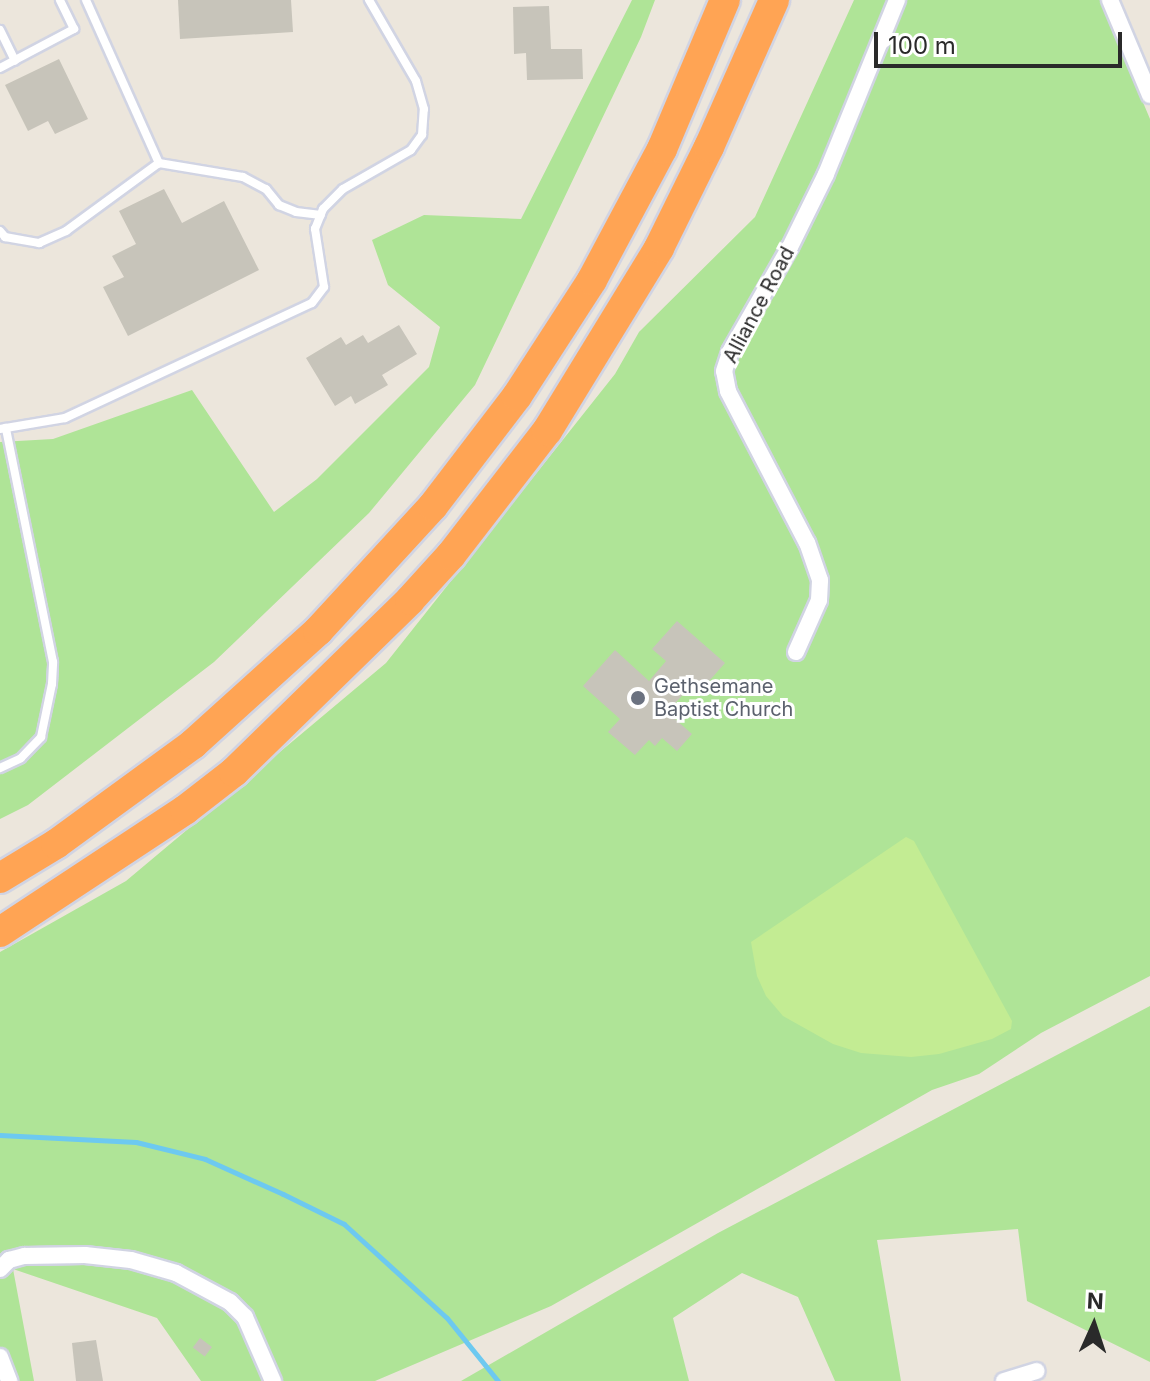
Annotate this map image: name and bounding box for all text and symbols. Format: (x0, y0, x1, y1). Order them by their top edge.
scale bar (878, 16, 1126, 66)
text: 100 m (888, 31, 956, 60)
street label: Alliance Road (718, 243, 800, 367)
place label: Gethsemane Baptist Church (654, 674, 793, 721)
marker: Gethsemane Baptist Church (629, 689, 647, 707)
north arrow (1054, 1285, 1134, 1365)
text: N (1086, 1288, 1104, 1314)

